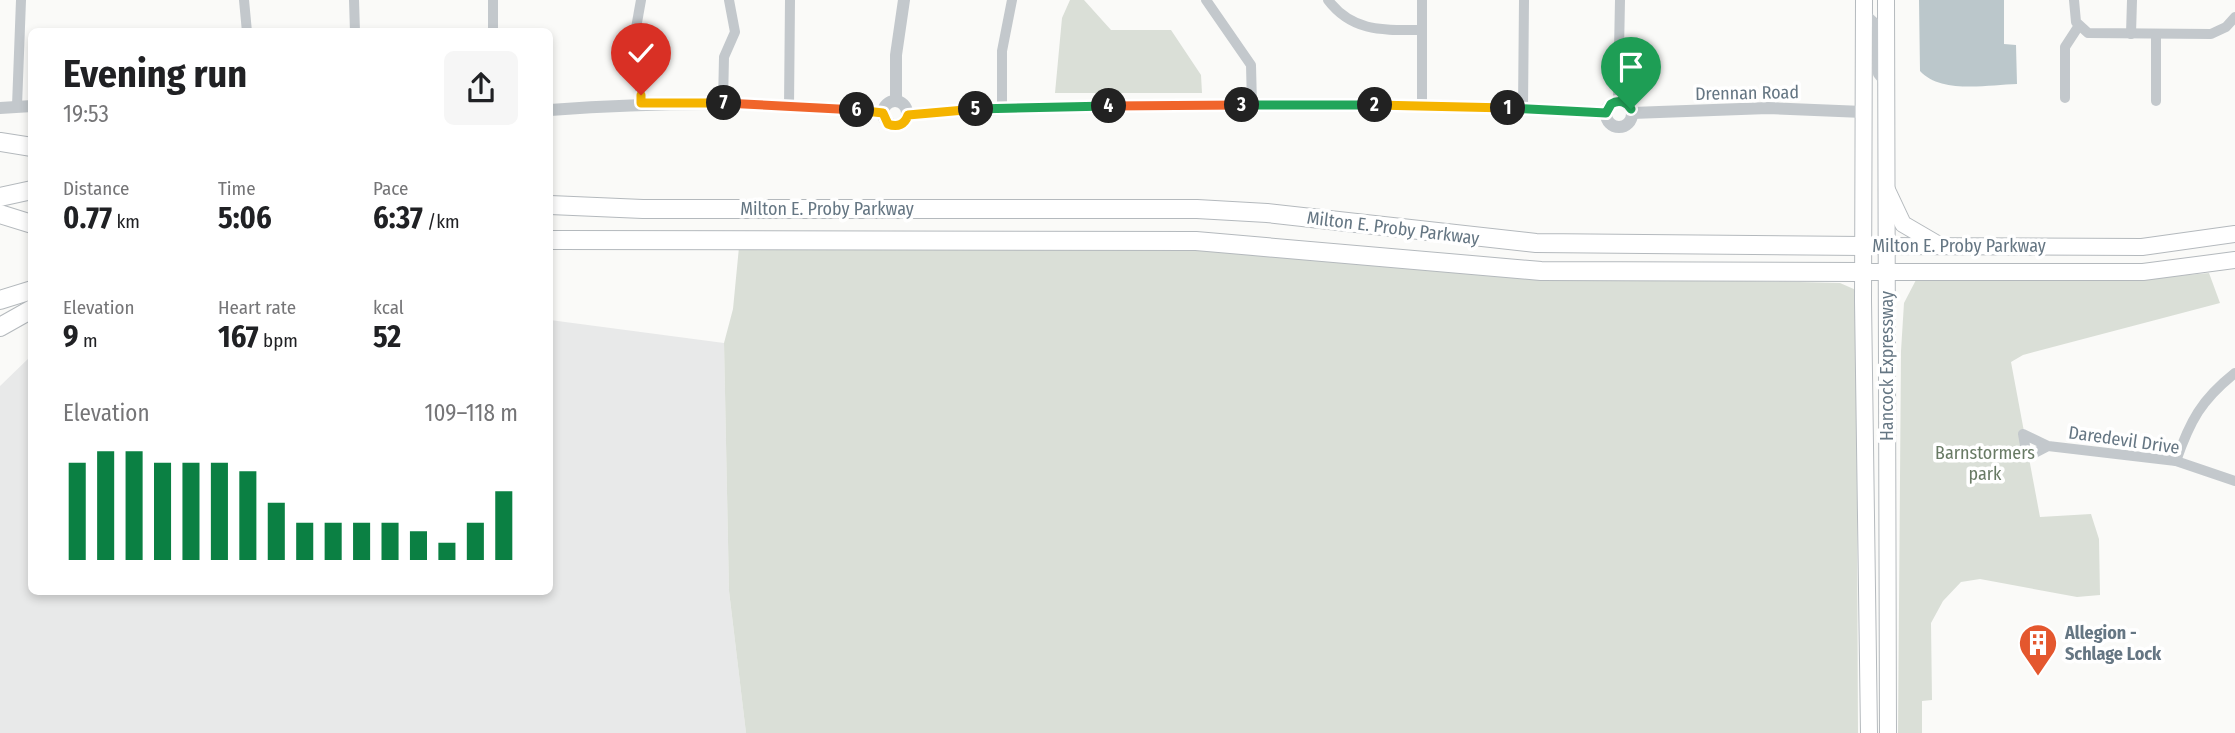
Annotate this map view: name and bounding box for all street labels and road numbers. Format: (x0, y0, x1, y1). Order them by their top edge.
street label: Drennan Road (1695, 81, 1799, 105)
street label: Milton E. Proby Parkway (740, 198, 914, 220)
street label: Milton E. Proby Parkway (1306, 207, 1480, 249)
street label: Milton E. Proby Parkway (1872, 235, 2046, 257)
street label: Hancock Expressway (1876, 291, 1898, 441)
street label: Daredevil Drive (2067, 421, 2181, 459)

